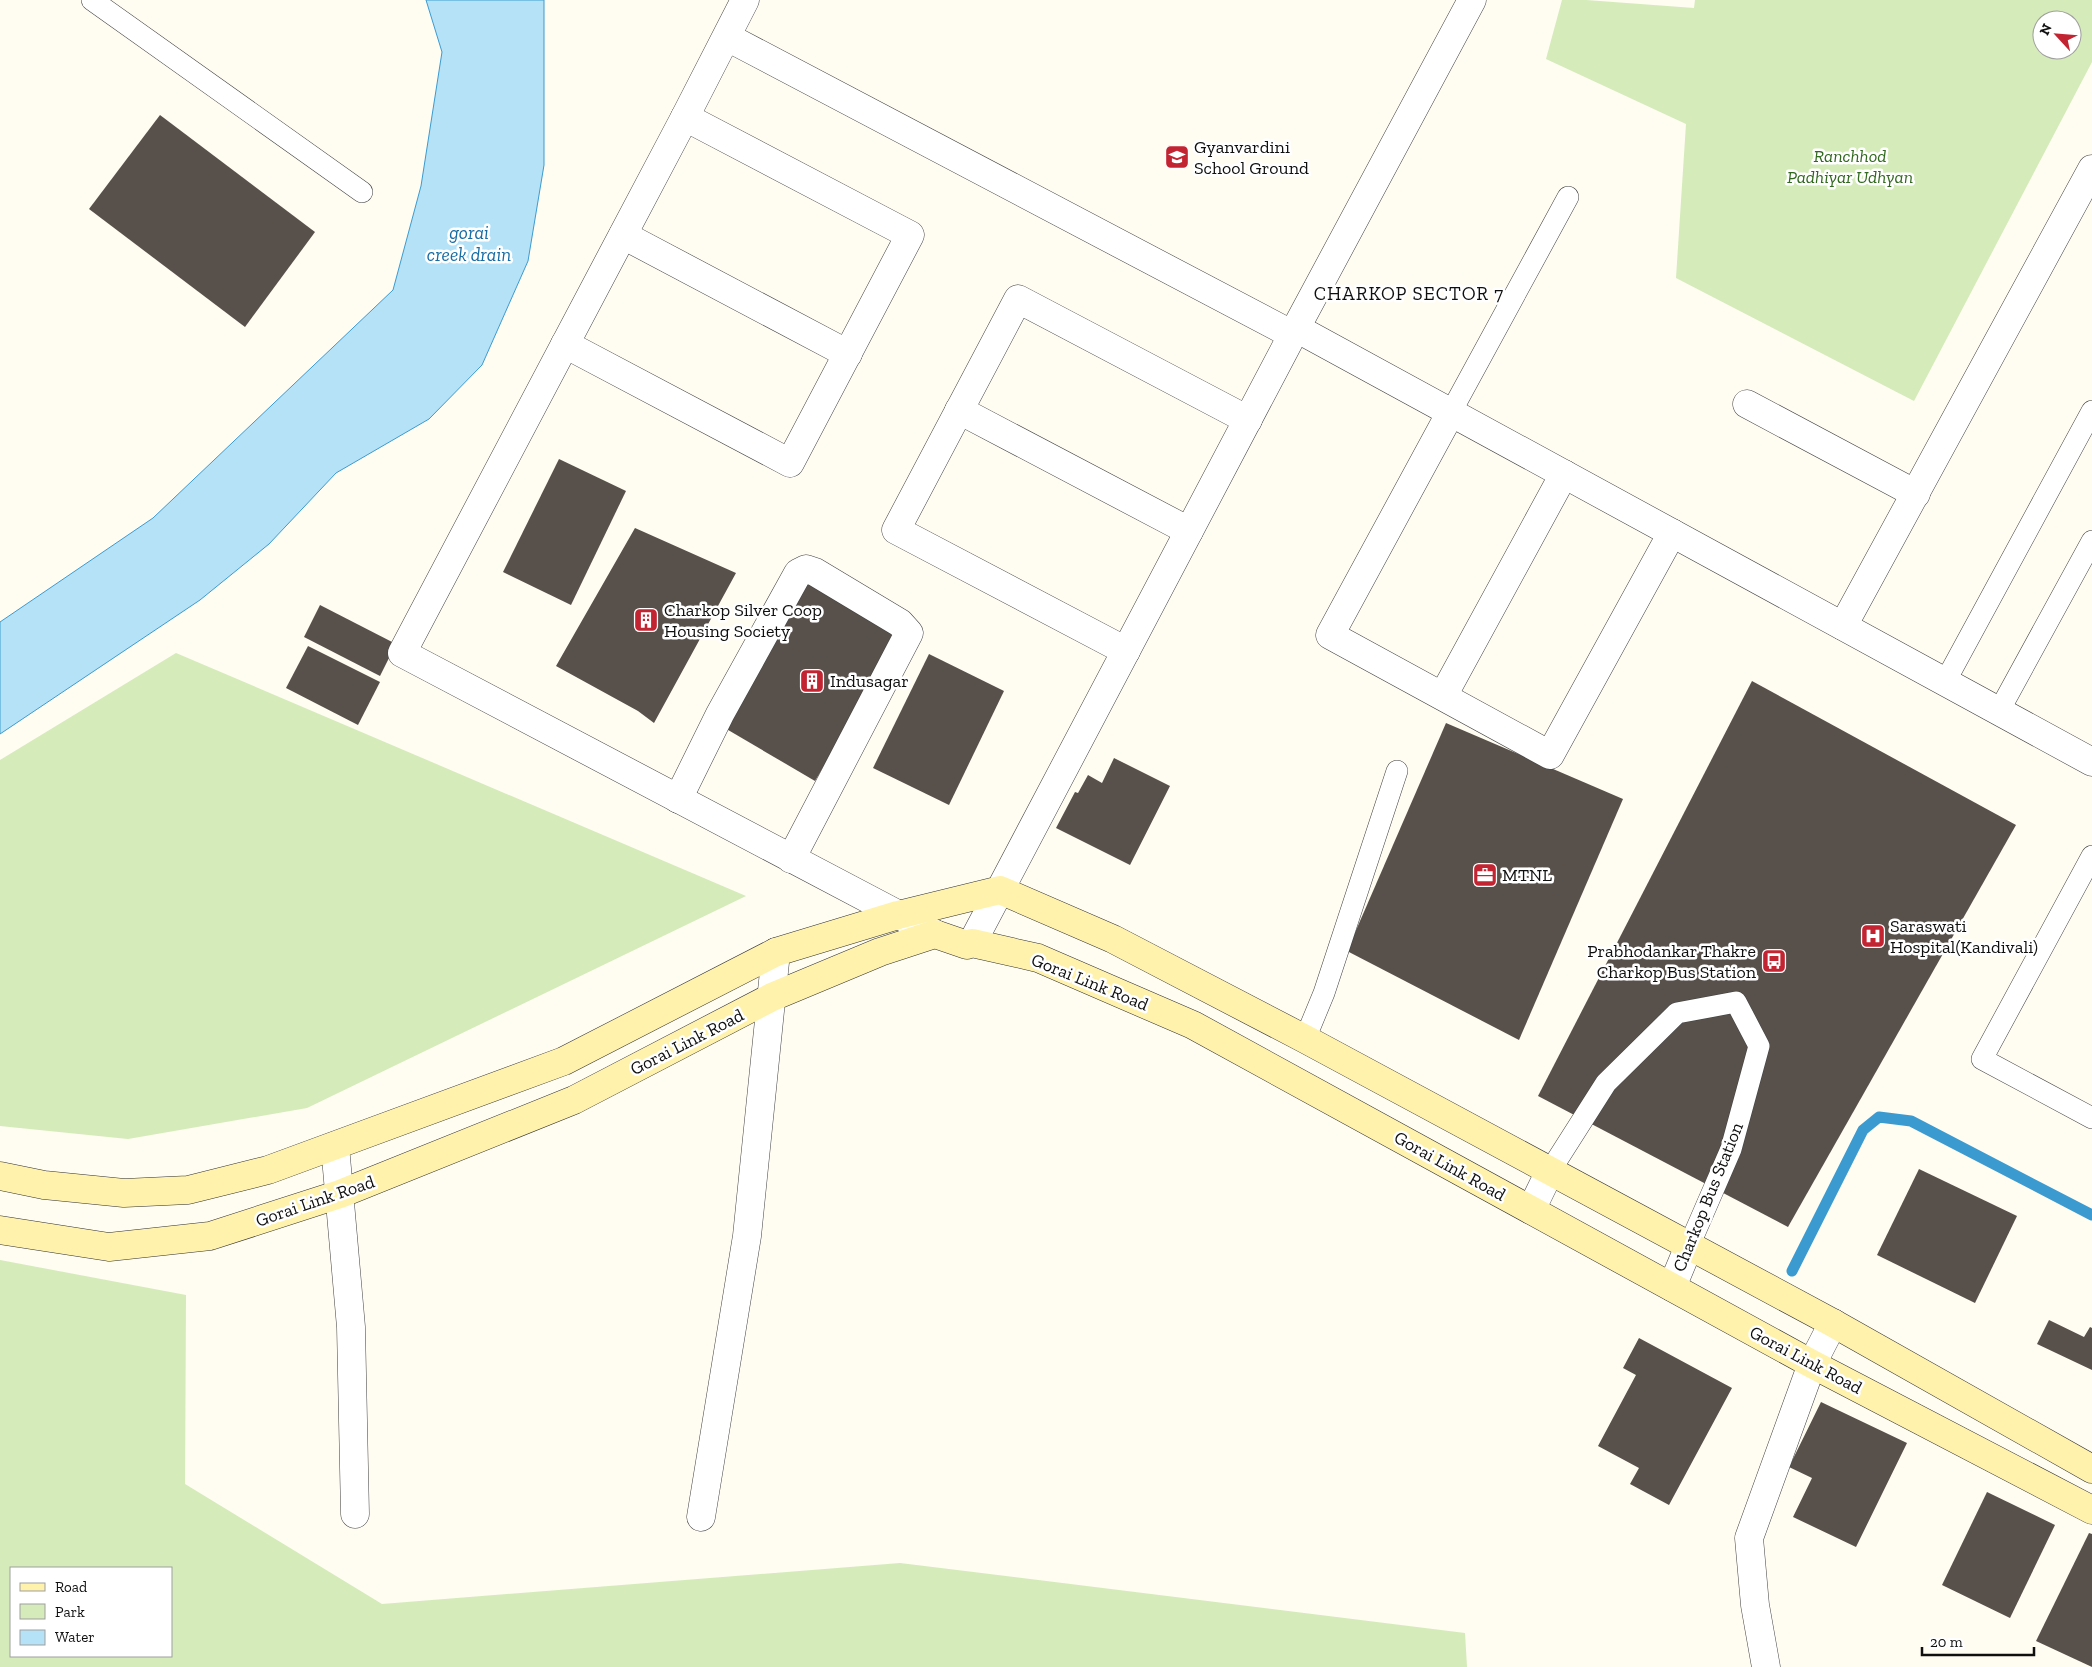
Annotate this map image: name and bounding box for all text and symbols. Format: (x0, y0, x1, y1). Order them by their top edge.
north arrow (2032, 10, 2082, 60)
text: N (2036, 21, 2056, 38)
place label: Gyanvardini School Ground (1194, 136, 1309, 179)
school or university icon: Gyanvardini School Ground (1164, 144, 1190, 170)
park label: Ranchhod Padhiyar Udhyan (1787, 145, 1913, 188)
water label: gorai creek drain (427, 221, 511, 266)
district label: CHARKOP SECTOR 7 (1314, 282, 1504, 305)
place label: Charkop Silver Coop Housing Society (664, 599, 822, 642)
building icon: Charkop Silver Coop Housing Society (633, 607, 659, 633)
building icon: Indusagar (799, 668, 825, 694)
place label: Indusagar (830, 670, 909, 692)
office icon: MTNL (1472, 862, 1498, 888)
place label: MTNL (1502, 864, 1552, 886)
place label: Saraswati Hospital(Kandivali) (1890, 915, 2038, 958)
hospital icon: Saraswati Hospital(Kandivali) (1860, 923, 1886, 949)
place label: Prabhodankar Thakre Charkop Bus Station (1587, 940, 1757, 983)
bus stop icon: Prabhodankar Thakre Charkop Bus Station (1761, 948, 1787, 974)
street label: Gorai Link Road (1028, 949, 1152, 1016)
street label: Gorai Link Road (627, 1004, 747, 1080)
street label: Charkop Bus Station (1668, 1118, 1748, 1275)
street label: Gorai Link Road (1390, 1126, 1510, 1206)
street label: Gorai Link Road (253, 1170, 377, 1232)
street label: Gorai Link Road (1746, 1321, 1866, 1399)
legend (10, 1567, 172, 1657)
text: Road (55, 1578, 88, 1596)
text: Park (55, 1603, 85, 1621)
scale bar (1922, 1624, 2034, 1656)
text: Water (55, 1628, 95, 1646)
text: 20 m (1930, 1633, 1963, 1651)

